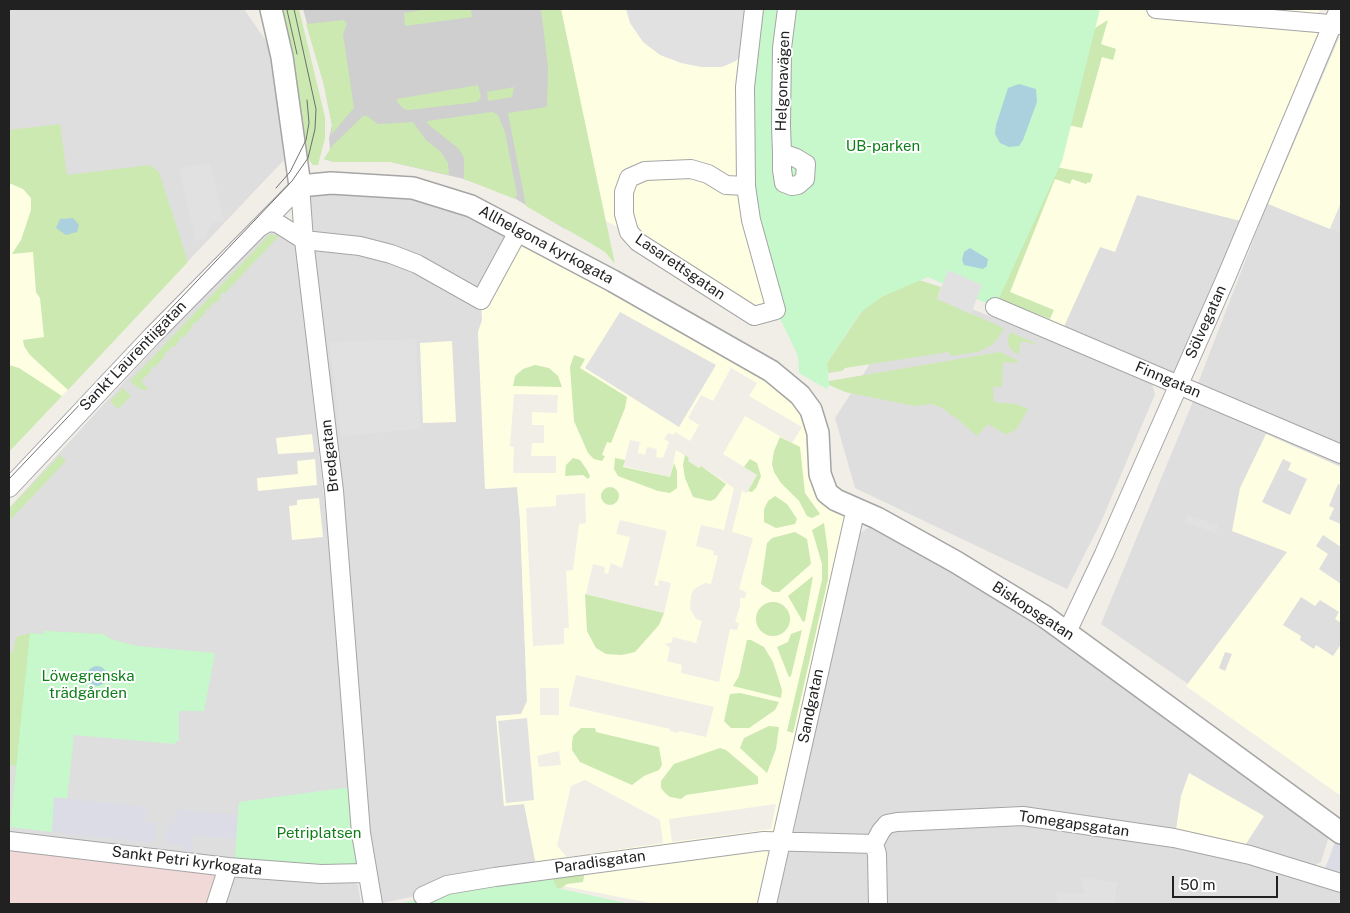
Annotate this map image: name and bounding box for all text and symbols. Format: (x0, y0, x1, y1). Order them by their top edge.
street label: Helgonavägen (772, 30, 794, 132)
park label: UB-parken (846, 137, 920, 155)
street label: Allhelgona kyrkogata (476, 202, 616, 288)
street label: Lasarettsgatan (632, 230, 728, 304)
street label: Sölvegatan (1182, 283, 1230, 361)
street label: Sankt Laurentiigatan (76, 297, 190, 415)
street label: Finngatan (1132, 358, 1204, 402)
street label: Bredgatan (317, 419, 343, 493)
street label: Biskopsgatan (989, 578, 1077, 644)
park label: Löwegrenska trädgården (41, 667, 135, 702)
street label: Sandgatan (794, 667, 828, 745)
street label: Tomegapsgatan (1018, 807, 1130, 841)
park label: Petriplatsen (276, 824, 362, 842)
street label: Sankt Petri kyrkogata (111, 843, 263, 879)
street label: Paradisgatan (553, 847, 647, 877)
scale bar (1175, 866, 1281, 898)
text: 50 m (1180, 876, 1215, 893)

